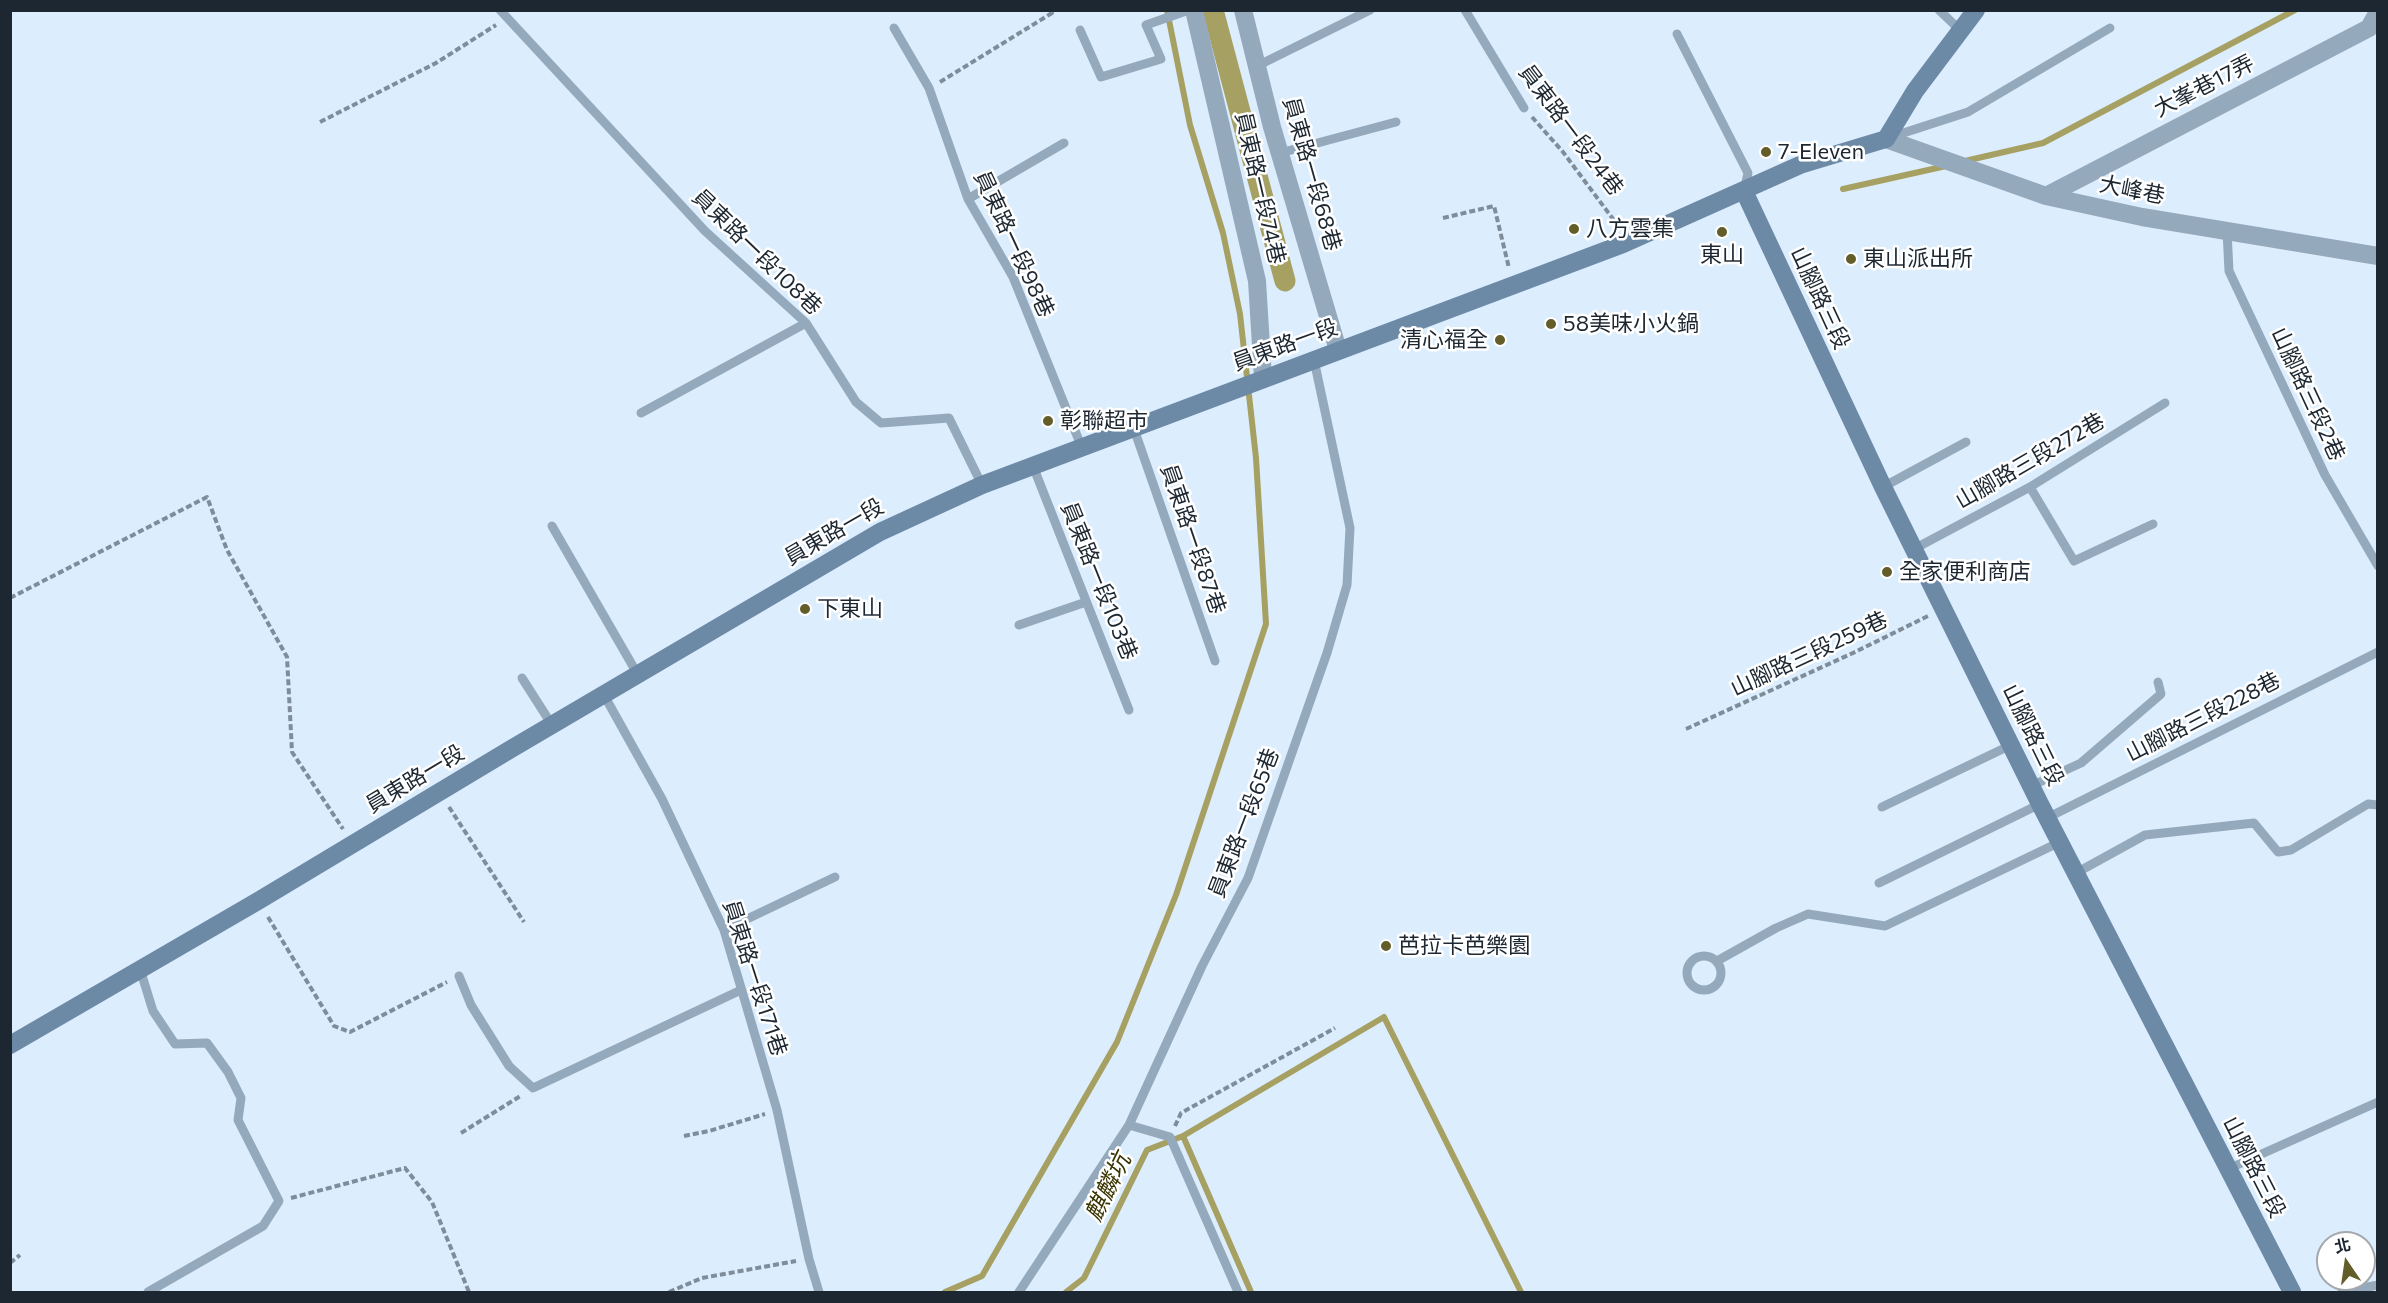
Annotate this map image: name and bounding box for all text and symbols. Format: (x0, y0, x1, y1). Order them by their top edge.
street label: 大峯巷17弄 (2149, 49, 2259, 123)
street label: 員東路一段24巷 (1513, 59, 1629, 201)
street label: 員東路一段68巷 (1277, 94, 1347, 254)
street label: 員東路一段74巷 (1230, 109, 1290, 267)
place label: 7-Eleven (1778, 139, 1864, 165)
marker: 7-Eleven (1759, 145, 1773, 159)
street label: 員東路一段98巷 (969, 167, 1059, 321)
street label: 大峰巷 (2097, 171, 2167, 209)
street label: 員東路一段108巷 (687, 184, 827, 320)
place label: 八方雲集 (1586, 216, 1674, 242)
marker: 八方雲集 (1567, 222, 1581, 236)
marker: 東山 (1715, 225, 1729, 239)
place label: 東山 (1700, 242, 1744, 268)
street label: 山腳路三段 (1785, 243, 1855, 353)
place label: 東山派出所 (1863, 246, 1973, 272)
marker: 東山派出所 (1844, 252, 1858, 266)
place label: 58美味小火鍋 (1563, 311, 1699, 337)
street label: 員東路一段 (1229, 314, 1341, 376)
marker: 58美味小火鍋 (1544, 317, 1558, 331)
street label: 山腳路三段2巷 (2266, 323, 2350, 465)
place label: 清心福全 (1400, 327, 1488, 353)
marker: 清心福全 (1493, 333, 1507, 347)
place label: 彰聯超市 (1060, 408, 1148, 434)
street label: 山腳路三段272巷 (1951, 408, 2109, 514)
marker: 彰聯超市 (1041, 414, 1055, 428)
street label: 員東路一段87巷 (1155, 461, 1231, 617)
street label: 員東路一段 (780, 493, 888, 571)
street label: 員東路一段103巷 (1055, 498, 1143, 664)
place label: 全家便利商店 (1899, 559, 2031, 585)
marker: 全家便利商店 (1880, 565, 1894, 579)
place label: 下東山 (817, 596, 883, 622)
marker: 下東山 (798, 602, 812, 616)
street label: 山腳路三段259巷 (1726, 606, 1892, 702)
street label: 山腳路三段228巷 (2121, 667, 2285, 767)
street label: 山腳路三段 (1997, 680, 2069, 790)
street label: 員東路一段 (361, 739, 469, 819)
street label: 員東路一段65巷 (1203, 745, 1285, 901)
street label: 員東路一段171巷 (717, 897, 793, 1059)
place label: 芭拉卡芭樂園 (1398, 933, 1530, 959)
marker: 芭拉卡芭樂園 (1379, 939, 1393, 953)
street label: 山腳路三段 (2217, 1112, 2291, 1222)
water label: 麒麟坑 (1079, 1148, 1137, 1226)
north arrow (2316, 1231, 2376, 1291)
text: 北 (2332, 1234, 2352, 1256)

